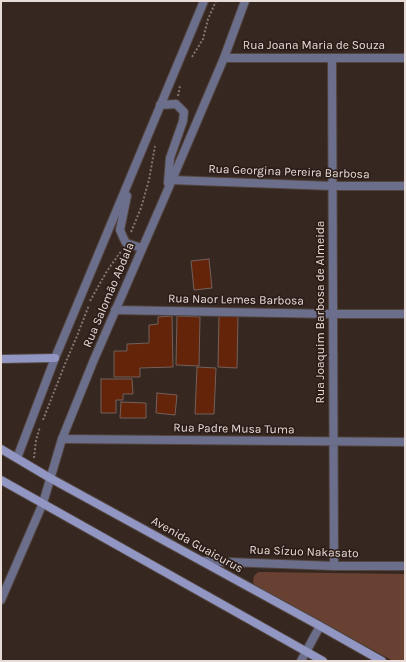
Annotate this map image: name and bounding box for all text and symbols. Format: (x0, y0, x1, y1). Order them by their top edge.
street label: Rua Joana Maria de Souza (243, 39, 385, 53)
street label: Rua Georgina Pereira Barbosa (208, 162, 370, 182)
street label: Rua Joaquim Barbosa de Almeida (314, 221, 328, 403)
street label: Rua Salomão Abdala (80, 240, 138, 350)
street label: Rua Naor Lemes Barbosa (168, 292, 304, 308)
street label: Rua Padre Musa Tuma (173, 421, 295, 437)
street label: Avenida Guaicurus (149, 514, 245, 576)
street label: Rua Sízuo Nakasato (249, 543, 359, 561)

